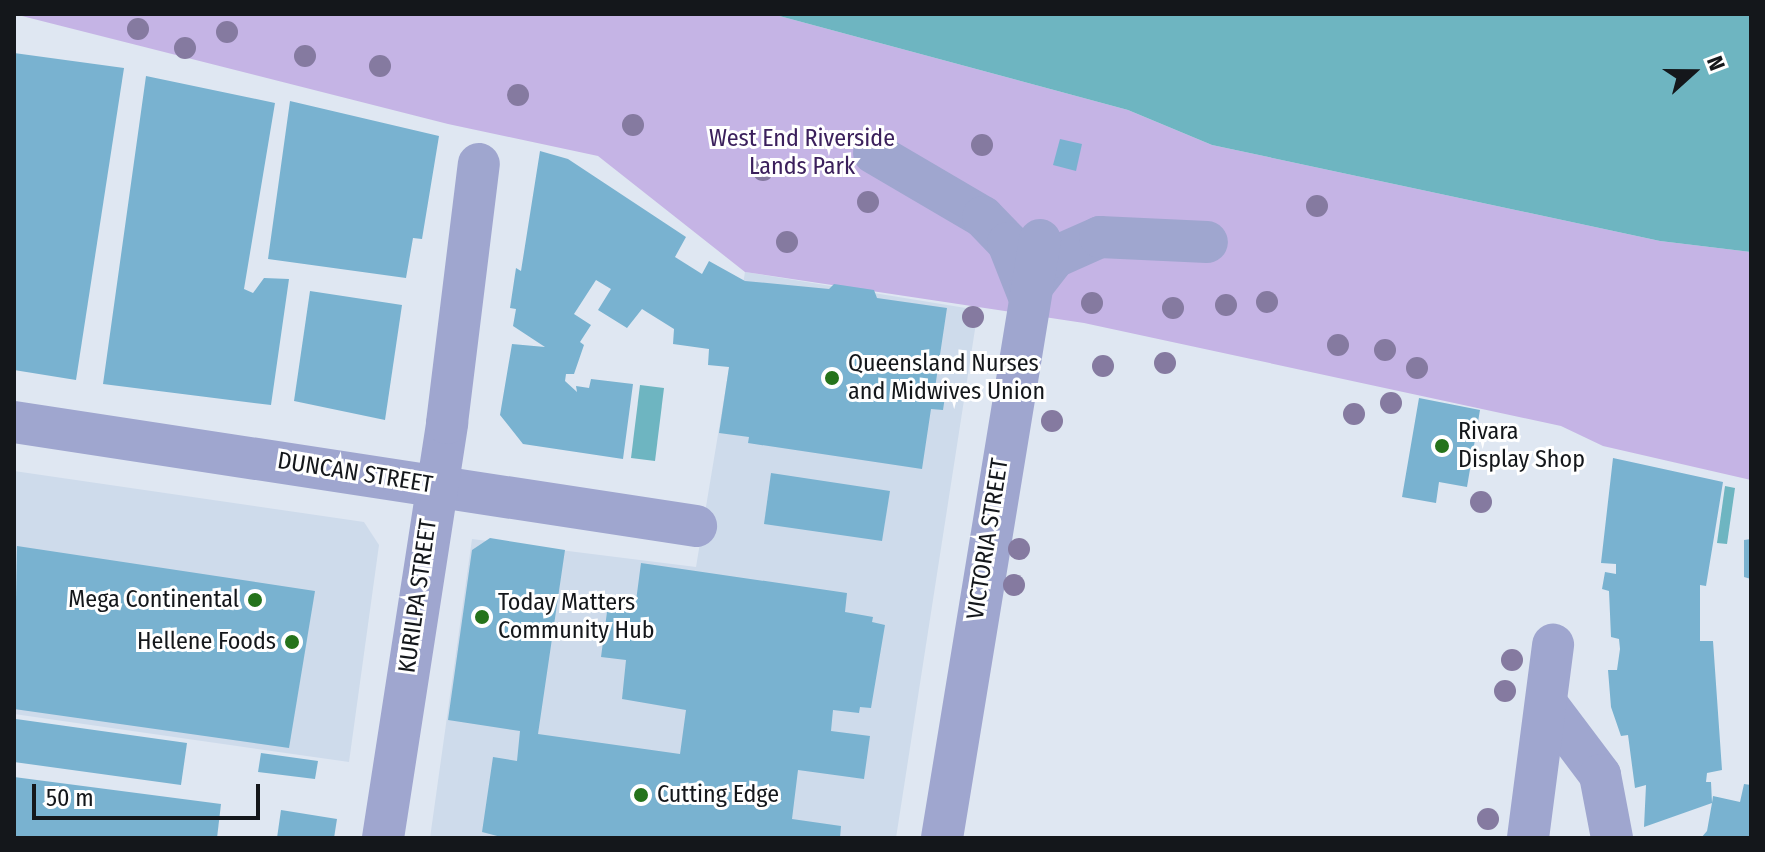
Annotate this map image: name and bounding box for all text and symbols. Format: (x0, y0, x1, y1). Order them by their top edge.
north arrow (1653, 32, 1733, 112)
text: N (1701, 52, 1731, 74)
park label: West End Riverside Lands Park (709, 125, 895, 181)
place label: Queensland Nurses and Midwives Union (848, 350, 1045, 406)
marker: Queensland Nurses and Midwives Union (823, 369, 841, 387)
place label: Rivara Display Shop (1458, 418, 1585, 474)
marker: Rivara Display Shop (1433, 437, 1451, 455)
street label: DUNCAN STREET (275, 447, 435, 499)
street label: VICTORIA STREET (961, 456, 1015, 622)
street label: KURILPA STREET (393, 517, 443, 675)
place label: Mega Continental (68, 586, 239, 614)
place label: Today Matters Community Hub (498, 589, 654, 645)
marker: Mega Continental (246, 591, 264, 609)
marker: Today Matters Community Hub (473, 608, 491, 626)
place label: Hellene Foods (137, 628, 276, 656)
marker: Hellene Foods (283, 633, 301, 651)
scale bar (36, 768, 264, 818)
place label: Cutting Edge (657, 781, 779, 809)
text: 50 m (46, 784, 94, 812)
marker: Cutting Edge (632, 786, 650, 804)

